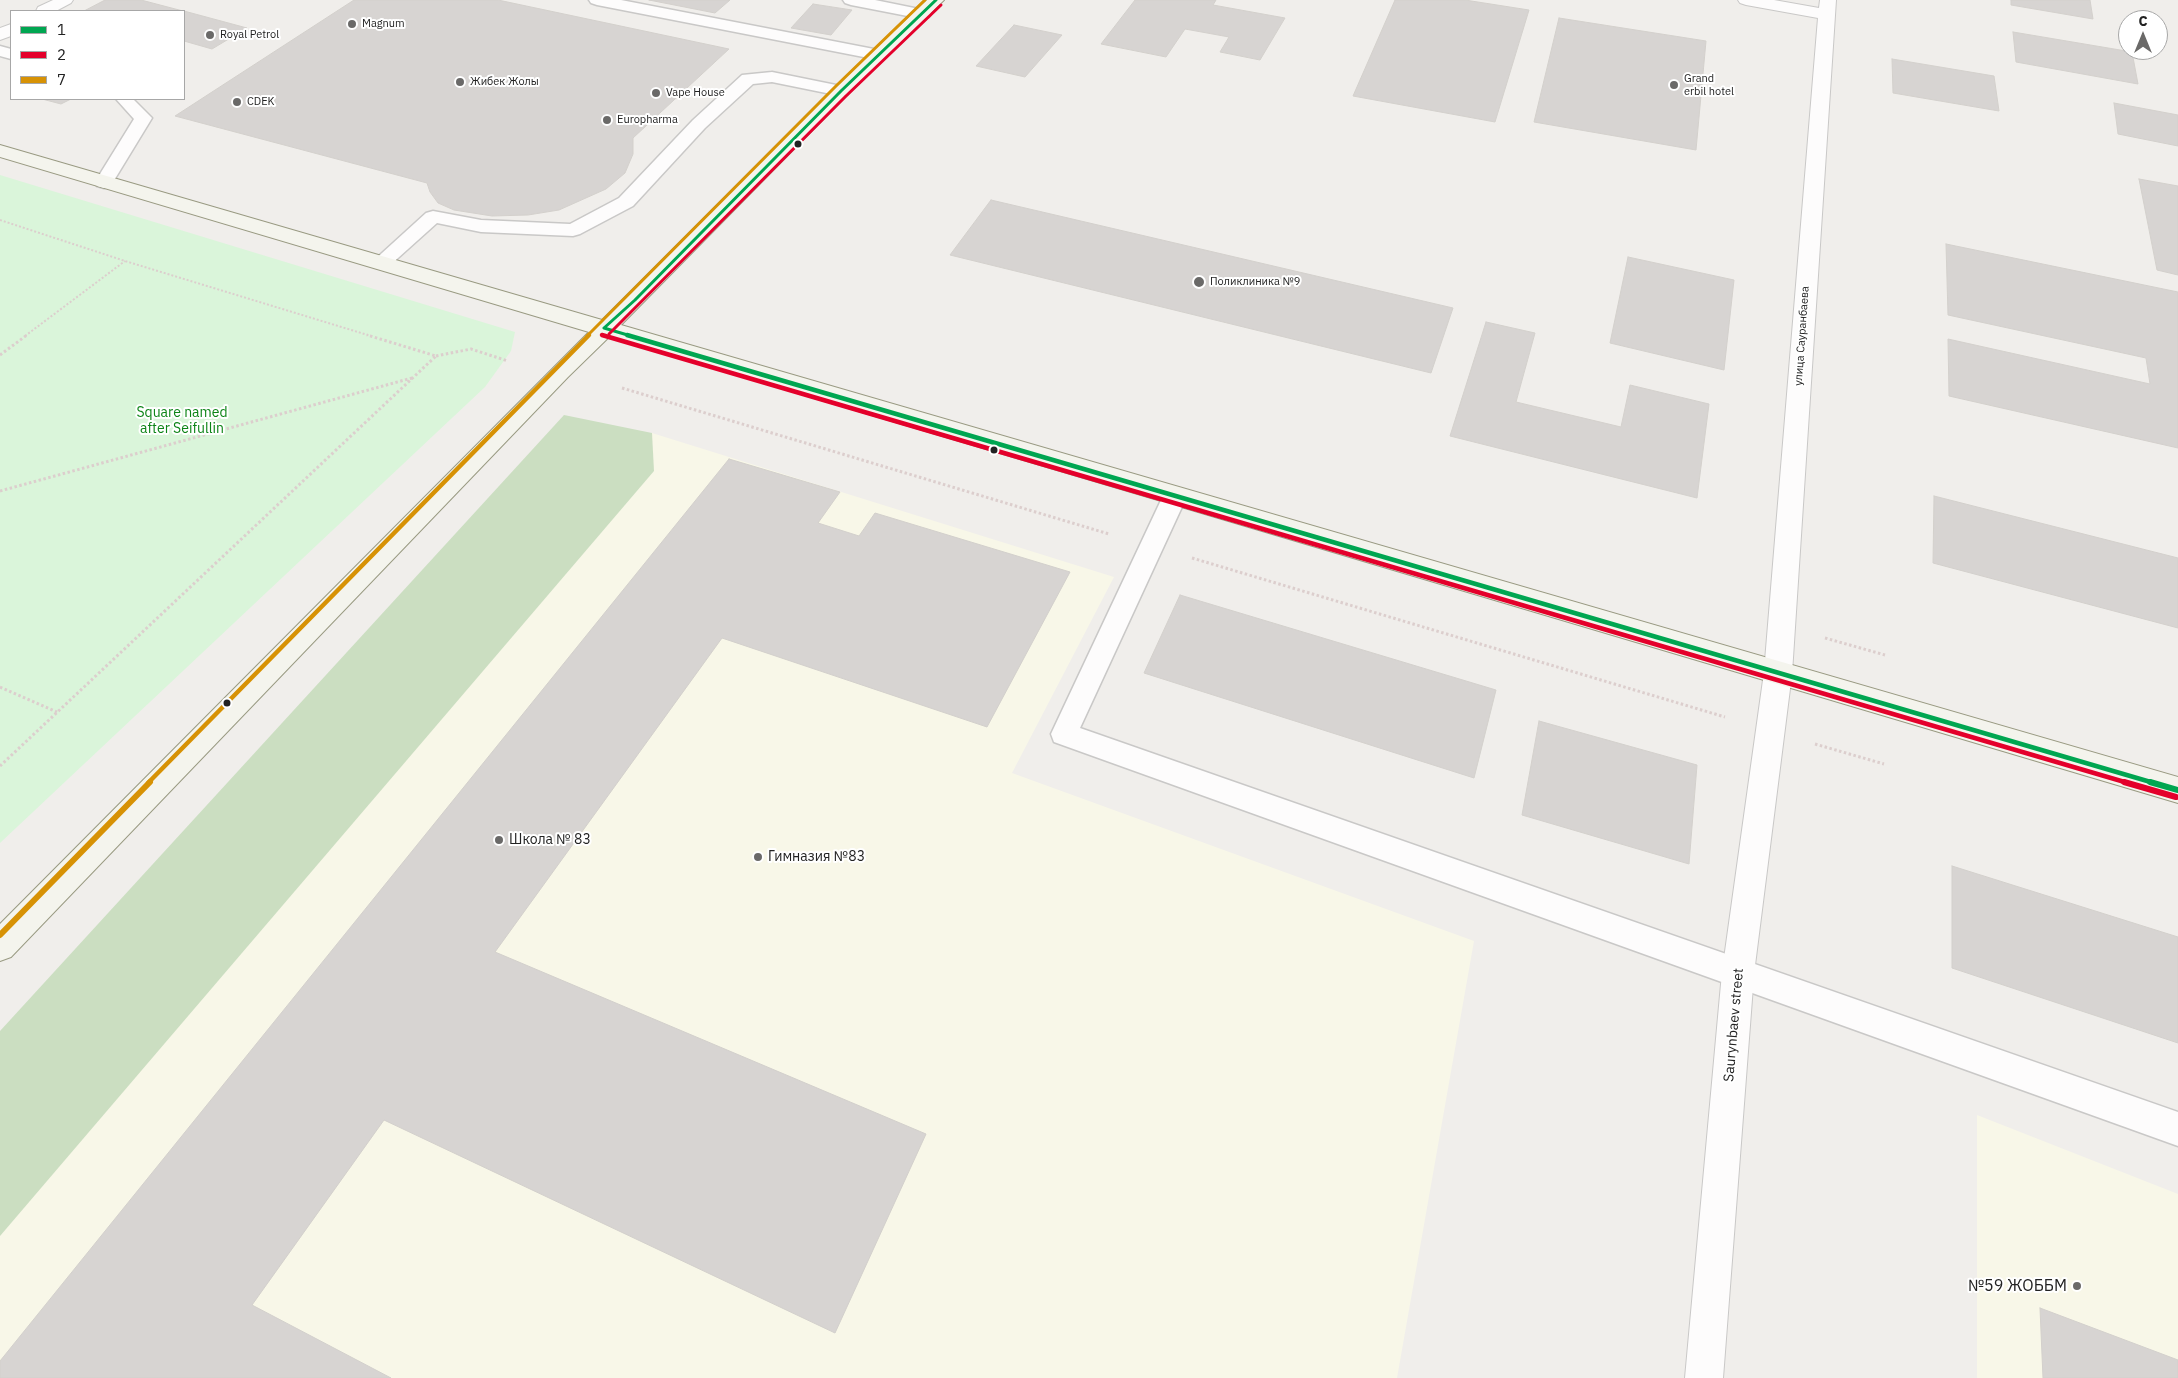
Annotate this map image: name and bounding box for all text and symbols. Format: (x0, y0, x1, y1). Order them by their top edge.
legend (10, 10, 185, 100)
north arrow (2118, 10, 2168, 60)
text: С (2138, 12, 2148, 30)
place label: Magnum (362, 17, 405, 31)
marker: Magnum (346, 18, 358, 30)
text: 1 (57, 20, 66, 39)
place label: Royal Petrol (220, 28, 279, 42)
marker: Royal Petrol (204, 29, 216, 41)
text: 2 (57, 45, 66, 64)
text: 7 (57, 70, 66, 89)
place label: Grand erbil hotel (1684, 72, 1734, 98)
place label: Жибек Жолы (470, 75, 539, 89)
marker: Жибек Жолы (454, 76, 466, 88)
marker: Grand erbil hotel (1668, 79, 1680, 91)
place label: Vape House (666, 86, 725, 100)
marker: Vape House (650, 87, 662, 99)
place label: CDEK (247, 95, 275, 109)
marker: CDEK (231, 96, 243, 108)
place label: Europharma (617, 113, 678, 127)
marker: Europharma (601, 114, 613, 126)
unlabelled marker (793, 139, 803, 149)
marker: Поликлиника №9 (1192, 275, 1206, 289)
place label: Поликлиника №9 (1210, 275, 1300, 289)
street label: улица Сауранбаева (1792, 286, 1812, 386)
park label: Square named after Seifullin (136, 405, 228, 438)
unlabelled marker (989, 445, 999, 455)
unlabelled marker (222, 698, 232, 708)
place label: Школа № 83 (509, 832, 591, 848)
marker: Школа № 83 (493, 834, 505, 846)
place label: Гимназия №83 (768, 849, 865, 865)
marker: Гимназия №83 (752, 851, 764, 863)
street label: Saurynbaev street (1721, 967, 1747, 1083)
place label: №59 ЖОББМ (1968, 1276, 2067, 1296)
marker: №59 ЖОББМ (2071, 1280, 2083, 1292)

